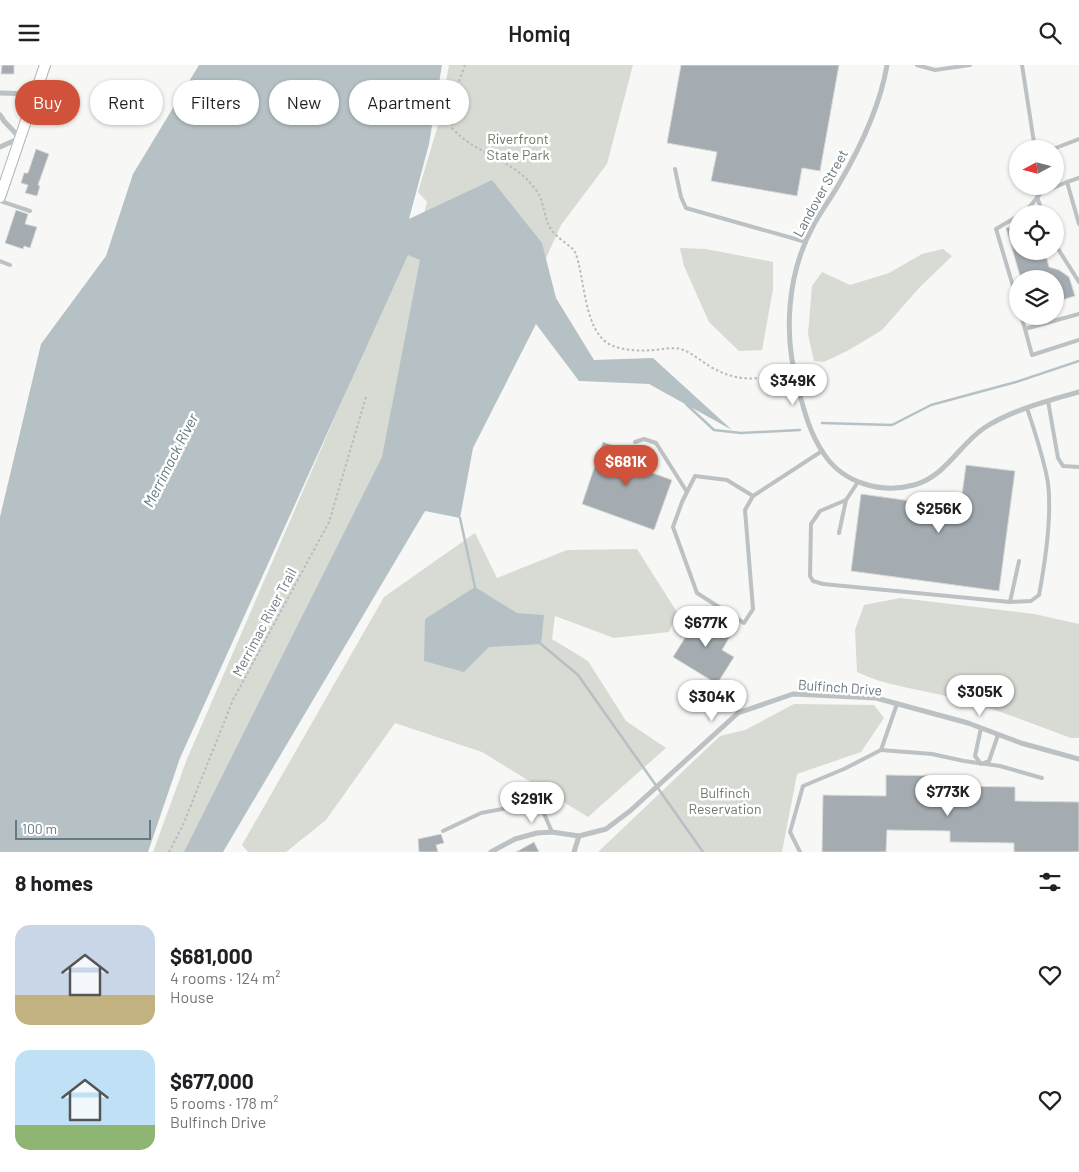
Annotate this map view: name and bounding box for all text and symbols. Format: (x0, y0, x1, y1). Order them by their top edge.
icon: menu (15, 19, 43, 47)
icon: search (1036, 19, 1064, 47)
text: Homiq (508, 20, 571, 46)
chip: Buy (15, 80, 80, 125)
chip: Rent (90, 80, 163, 125)
chip: Filters (173, 80, 259, 125)
chip: New (269, 80, 339, 125)
chip: Apartment (349, 80, 469, 125)
park label: Riverfront State Park (486, 130, 550, 163)
north arrow (1009, 140, 1064, 195)
map controls (1009, 140, 1064, 325)
street label: Landover Street (789, 146, 851, 240)
button: locate (1009, 205, 1064, 260)
button: layers (1009, 270, 1064, 325)
pin: $349K (758, 363, 828, 406)
text: $349K (770, 370, 816, 389)
water label: Merrimack River (139, 410, 202, 510)
pin: $681K (591, 445, 661, 487)
text: $681K (605, 451, 647, 470)
pin: $256K (904, 491, 974, 534)
text: $256K (916, 498, 962, 517)
street label: Merrimac River Trail (228, 565, 300, 679)
pin: $677K (671, 605, 741, 648)
text: $677K (684, 612, 728, 631)
pin: $305K (945, 675, 1015, 717)
street label: Bulfinch Drive (797, 676, 883, 698)
pin: $304K (677, 679, 747, 722)
text: $305K (957, 681, 1003, 700)
text: $304K (689, 686, 735, 705)
pin: $773K (913, 775, 983, 817)
pin: $291K (497, 781, 567, 824)
text: $773K (926, 781, 970, 800)
park label: Bulfinch Reservation (689, 784, 761, 817)
text: $291K (511, 788, 553, 807)
scale bar (15, 817, 151, 840)
text: 100 m (22, 820, 57, 837)
icon: filters (1036, 868, 1064, 896)
text: 8 homes (15, 870, 93, 895)
text: $681,000 (170, 943, 253, 968)
icon: home (55, 945, 115, 1005)
icon: heart (1036, 961, 1064, 989)
text: 4 rooms · 124 m² (170, 968, 281, 987)
text: House (170, 987, 214, 1006)
text: $677,000 (170, 1068, 254, 1093)
icon: home (55, 1070, 115, 1130)
icon: heart (1036, 1086, 1064, 1114)
text: 5 rooms · 178 m² (170, 1093, 278, 1112)
text: Bulfinch Drive (170, 1112, 266, 1131)

